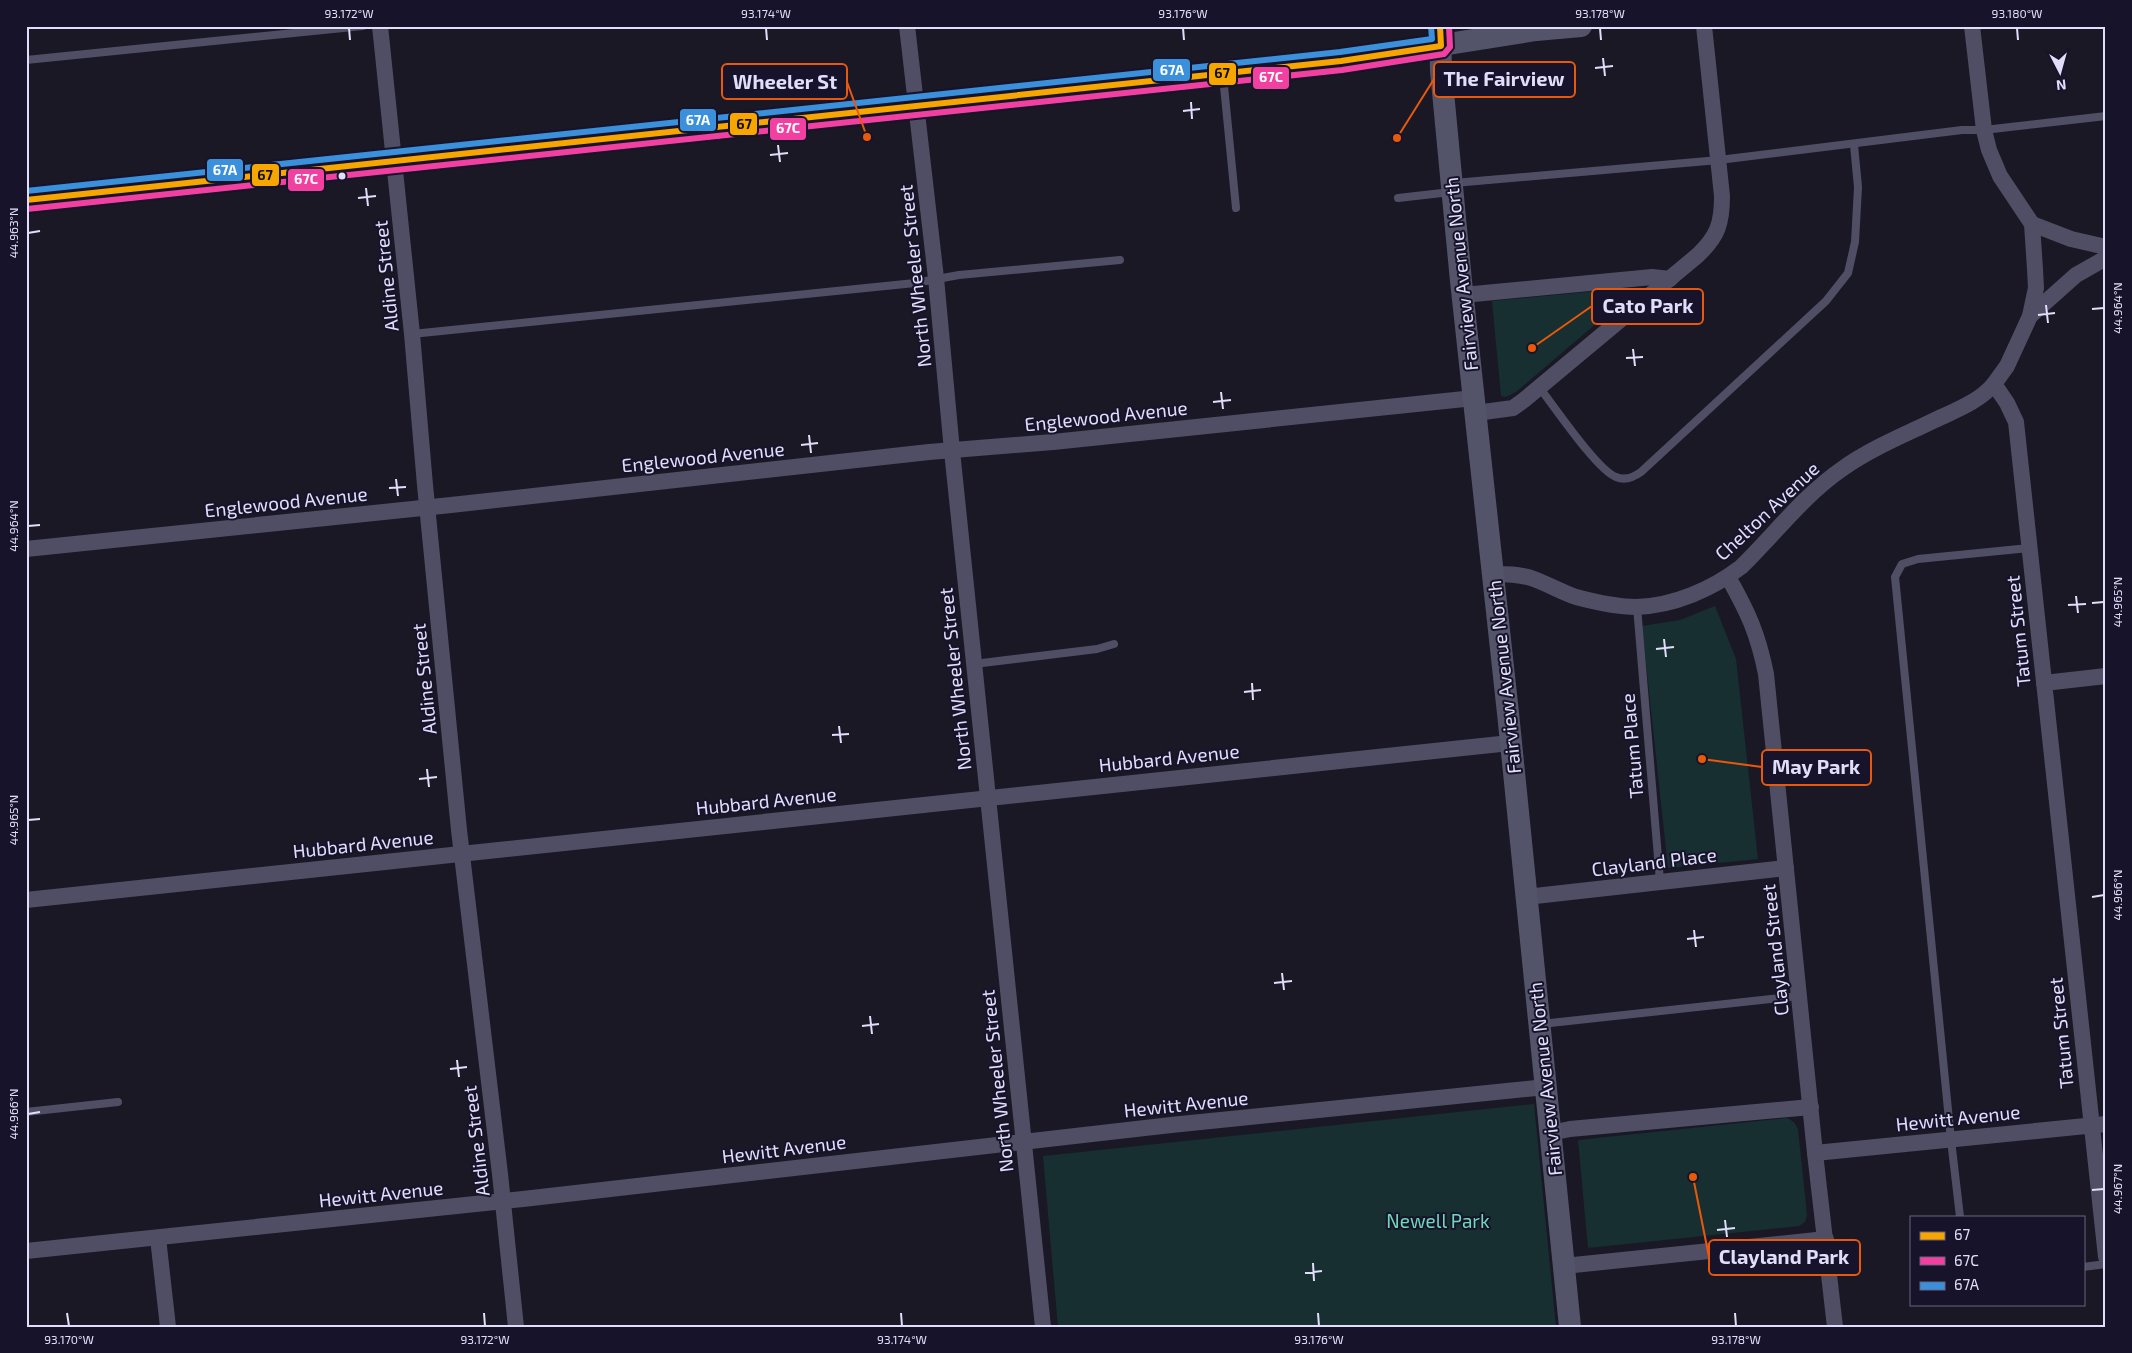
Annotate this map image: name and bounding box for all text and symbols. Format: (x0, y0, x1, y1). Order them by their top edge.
text: 93.172°W (324, 6, 374, 20)
text: 93.174°W (741, 6, 791, 20)
text: 93.176°W (1158, 6, 1208, 20)
text: 93.178°W (1575, 6, 1625, 20)
text: 93.180°W (1992, 6, 2042, 20)
north arrow (2034, 48, 2084, 98)
line badge: 67A (1152, 58, 1191, 82)
text: 67A (1160, 61, 1185, 78)
line badge: 67 (1208, 62, 1237, 86)
callout: The Fairview (1434, 62, 1575, 97)
callout: Wheeler St (722, 64, 847, 99)
text: 67 (1214, 64, 1230, 81)
line badge: 67C (1252, 66, 1290, 90)
text: The Fairview (1444, 66, 1564, 90)
text: 67C (1259, 68, 1283, 85)
text: Wheeler St (733, 69, 837, 93)
text: N (2055, 76, 2067, 94)
line badge: 67A (679, 108, 717, 132)
text: 67A (686, 111, 711, 128)
line badge: 67 (729, 112, 758, 136)
text: 67 (736, 115, 752, 132)
line badge: 67C (769, 117, 807, 141)
text: 67C (776, 119, 800, 136)
line badge: 67A (206, 158, 244, 182)
text: 67A (213, 161, 238, 178)
line badge: 67 (251, 163, 280, 187)
text: 67 (257, 166, 273, 183)
line badge: 67C (287, 168, 325, 192)
text: 67C (294, 170, 318, 187)
unlabelled marker (337, 171, 347, 181)
street label: Fairview Avenue North (1439, 176, 1482, 372)
street label: North Wheeler Street (893, 184, 936, 369)
text: 44.963°N (6, 208, 20, 258)
street label: Aldine Street (368, 219, 403, 333)
text: 44.964°N (2110, 282, 2124, 334)
callout: Cato Park (1592, 289, 1703, 324)
text: Cato Park (1603, 293, 1694, 317)
street label: Englewood Avenue (1023, 396, 1189, 435)
street label: Englewood Avenue (620, 437, 786, 476)
street label: Chelton Avenue (1710, 456, 1824, 565)
street label: Englewood Avenue (203, 482, 369, 521)
text: 44.964°N (6, 500, 20, 552)
street label: Tatum Street (2000, 574, 2035, 688)
text: 44.965°N (2110, 577, 2124, 627)
street label: Fairview Avenue North (1482, 579, 1525, 775)
street label: North Wheeler Street (933, 587, 976, 772)
street label: Aldine Street (406, 622, 441, 736)
street label: Tatum Place (1615, 693, 1648, 799)
street label: Hubbard Avenue (1097, 739, 1240, 776)
callout: May Park (1762, 750, 1871, 785)
text: May Park (1772, 754, 1861, 779)
street label: Hubbard Avenue (694, 782, 837, 819)
text: 44.965°N (6, 795, 20, 845)
street label: Hubbard Avenue (291, 825, 434, 862)
street label: Clayland Place (1590, 842, 1718, 881)
text: 44.966°N (2110, 870, 2124, 920)
street label: Clayland Street (1756, 883, 1793, 1017)
street label: Tatum Street (2043, 976, 2078, 1090)
street label: Fairview Avenue North (1523, 981, 1566, 1177)
street label: North Wheeler Street (975, 989, 1018, 1174)
street label: Aldine Street (457, 1084, 494, 1198)
street label: Hewitt Avenue (1122, 1086, 1249, 1121)
text: 44.966°N (6, 1089, 20, 1139)
street label: Hewitt Avenue (1894, 1100, 2021, 1135)
street label: Hewitt Avenue (720, 1129, 847, 1168)
text: 44.967°N (2110, 1164, 2124, 1214)
street label: Hewitt Avenue (317, 1176, 444, 1211)
park label: Newell Park (1386, 1209, 1490, 1232)
legend (1910, 1216, 2084, 1306)
text: 67 (1954, 1225, 1971, 1243)
callout: Clayland Park (1709, 1240, 1860, 1275)
text: Clayland Park (1719, 1244, 1850, 1269)
text: 67C (1954, 1251, 1979, 1269)
text: 67A (1954, 1275, 1980, 1293)
text: 93.170°W (44, 1332, 94, 1346)
text: 93.172°W (460, 1332, 510, 1346)
text: 93.174°W (877, 1332, 927, 1346)
text: 93.176°W (1294, 1332, 1344, 1346)
text: 93.178°W (1711, 1332, 1761, 1346)

